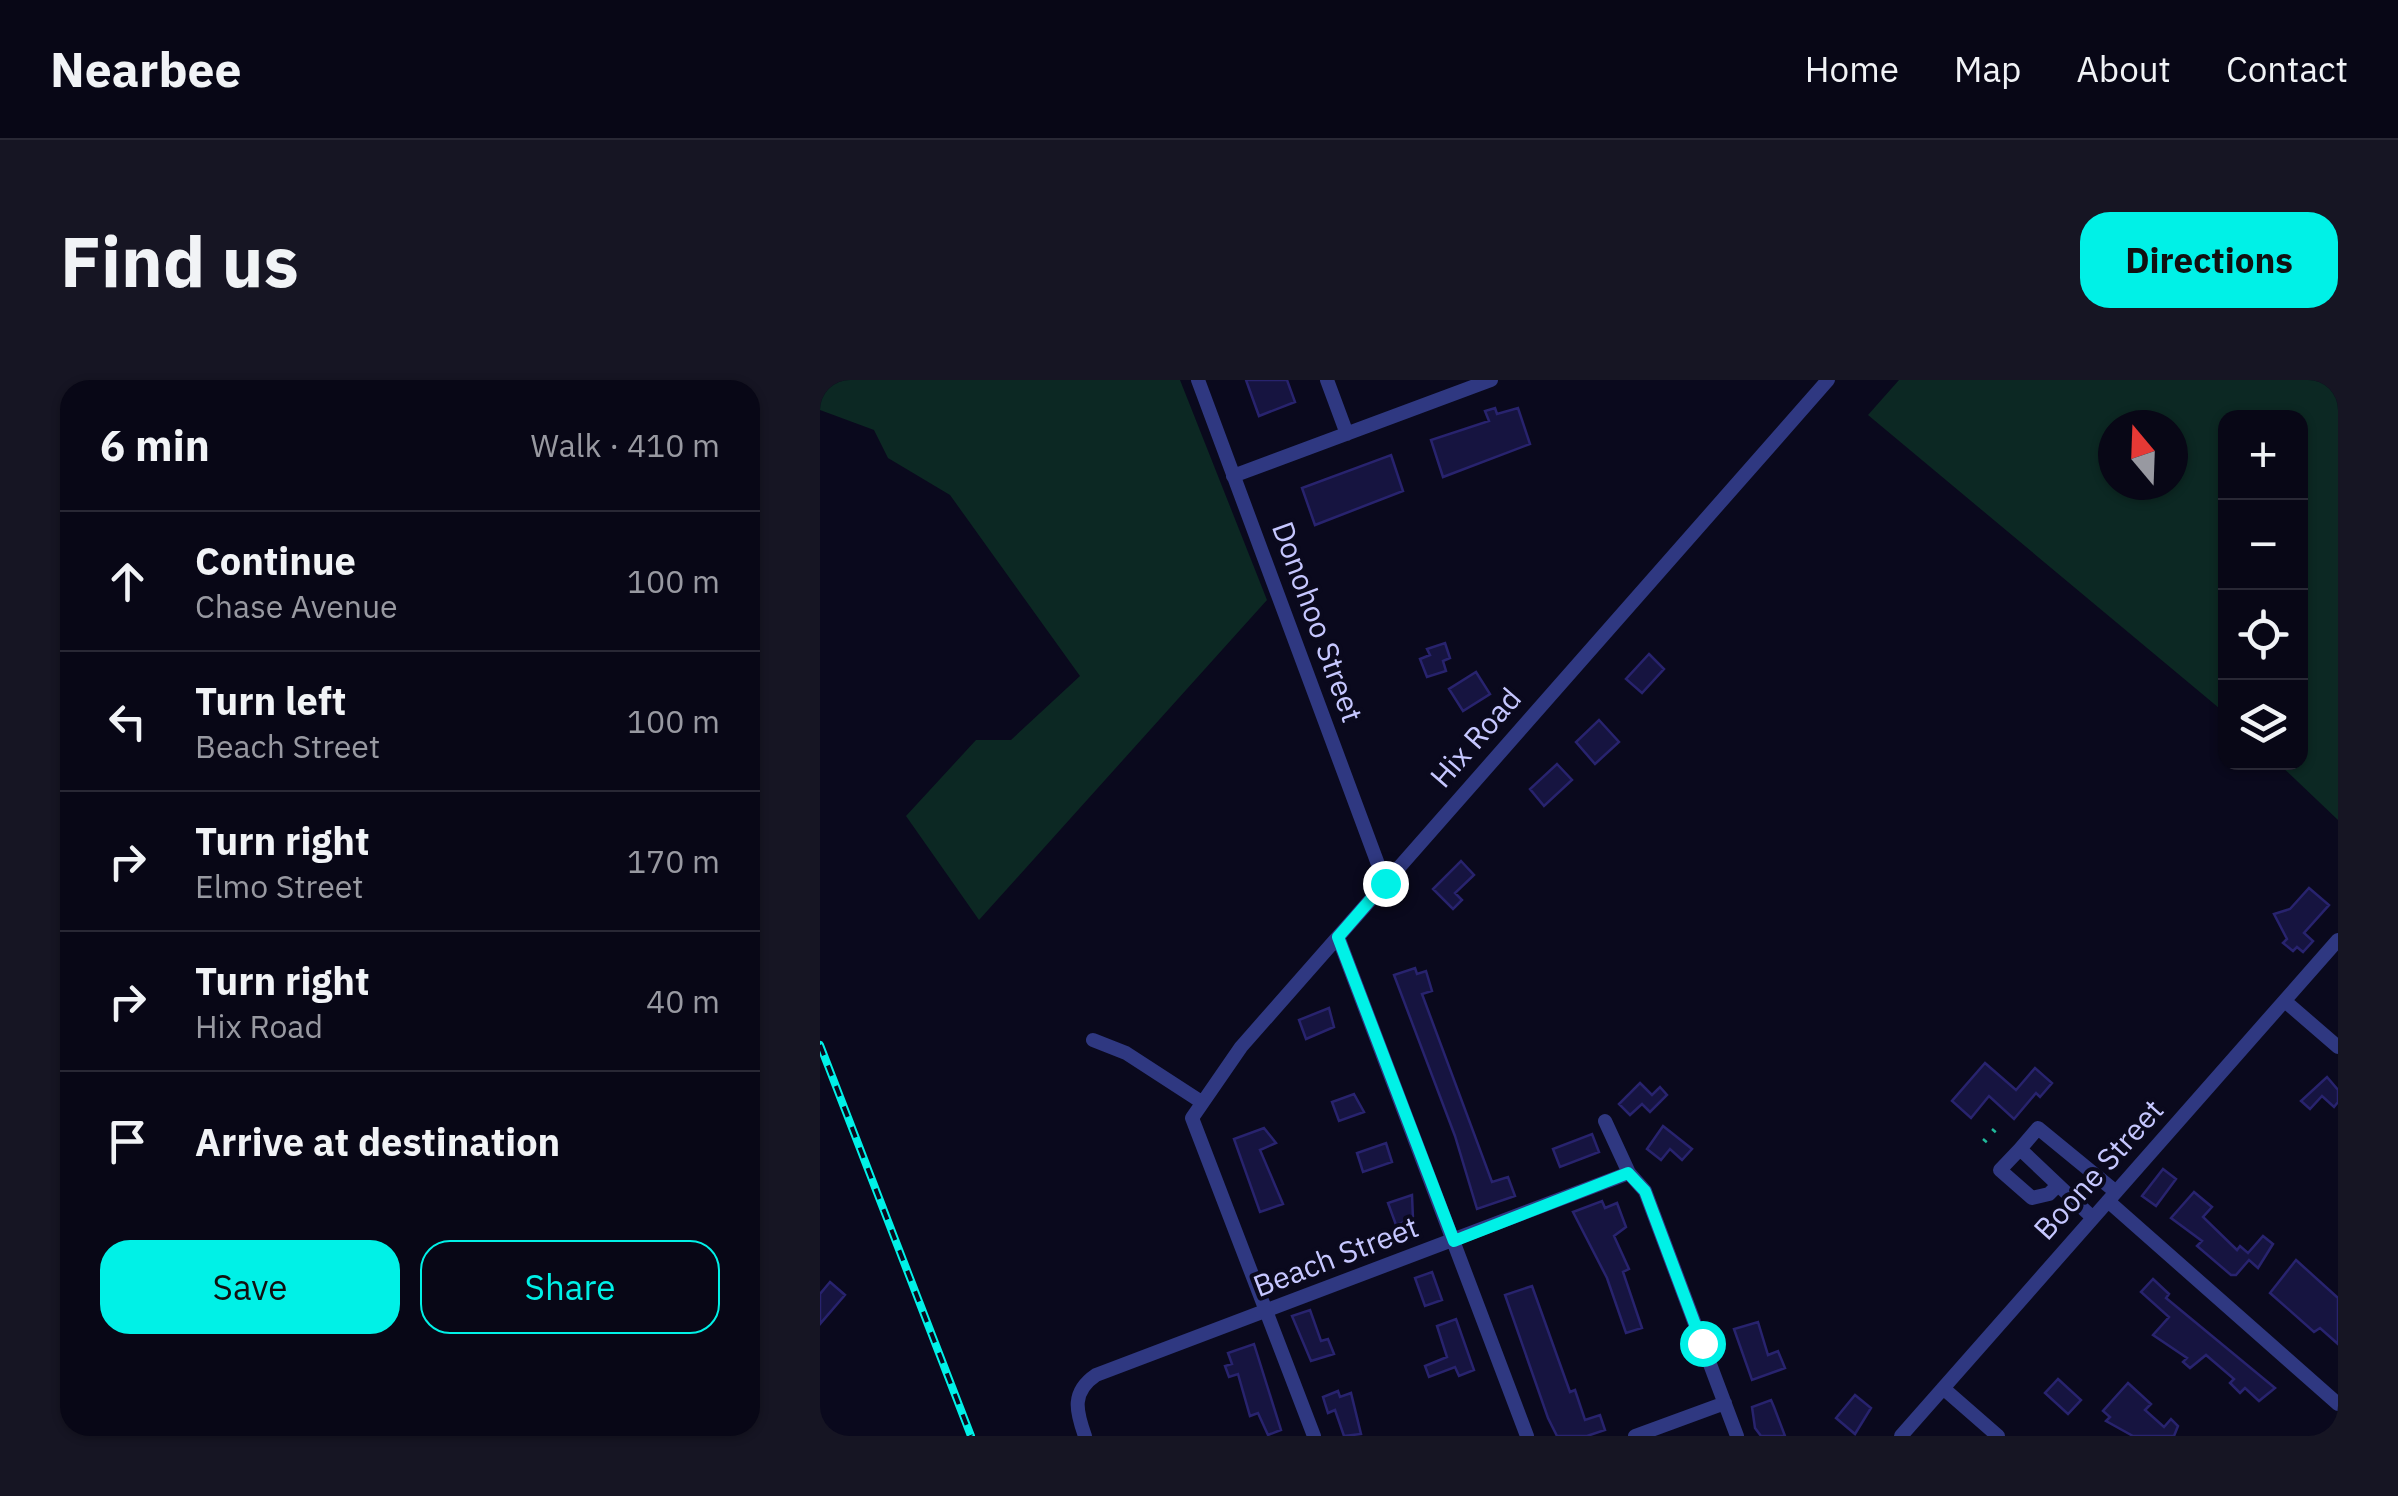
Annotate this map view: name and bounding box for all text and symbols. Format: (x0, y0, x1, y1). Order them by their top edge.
text: Nearbee (50, 38, 242, 100)
text: Home (1805, 46, 1899, 92)
text: Map (1954, 46, 2021, 92)
text: About (2076, 46, 2171, 92)
text: Contact (2226, 46, 2348, 92)
button: Directions (2080, 212, 2338, 308)
text: Find us (60, 215, 299, 306)
north arrow (2098, 410, 2188, 500)
map controls (2218, 410, 2308, 770)
button: + (2218, 410, 2308, 500)
text: 6 min (100, 418, 210, 473)
text: Walk · 410 m (531, 424, 720, 466)
button: − (2218, 500, 2308, 590)
street label: Donohoo Street (1264, 516, 1373, 727)
text: Continue (195, 536, 356, 585)
icon: ahead (100, 554, 155, 609)
text: 100 m (627, 560, 720, 602)
text: Chase Avenue (195, 585, 398, 627)
button: locate (2218, 590, 2308, 680)
text: Turn left (195, 676, 346, 725)
street label: Hix Road (1421, 679, 1529, 795)
button: layers (2218, 680, 2308, 770)
icon: left (100, 694, 155, 749)
text: 100 m (627, 700, 720, 742)
text: Beach Street (195, 725, 380, 767)
text: Turn right (195, 816, 370, 865)
icon: right (100, 834, 155, 889)
text: 170 m (627, 840, 720, 882)
route end (1363, 861, 1409, 907)
text: Elmo Street (195, 865, 364, 907)
text: Turn right (195, 956, 370, 1005)
icon: right (100, 974, 155, 1029)
text: 40 m (646, 980, 720, 1022)
text: Hix Road (195, 1005, 323, 1047)
street label: Boone Street (2024, 1091, 2171, 1247)
icon: arrive (100, 1114, 155, 1169)
text: Arrive at destination (195, 1117, 560, 1166)
street label: Beach Street (1247, 1206, 1423, 1305)
button: Save (100, 1240, 400, 1334)
button: Share (420, 1240, 720, 1334)
route start (1680, 1321, 1726, 1367)

